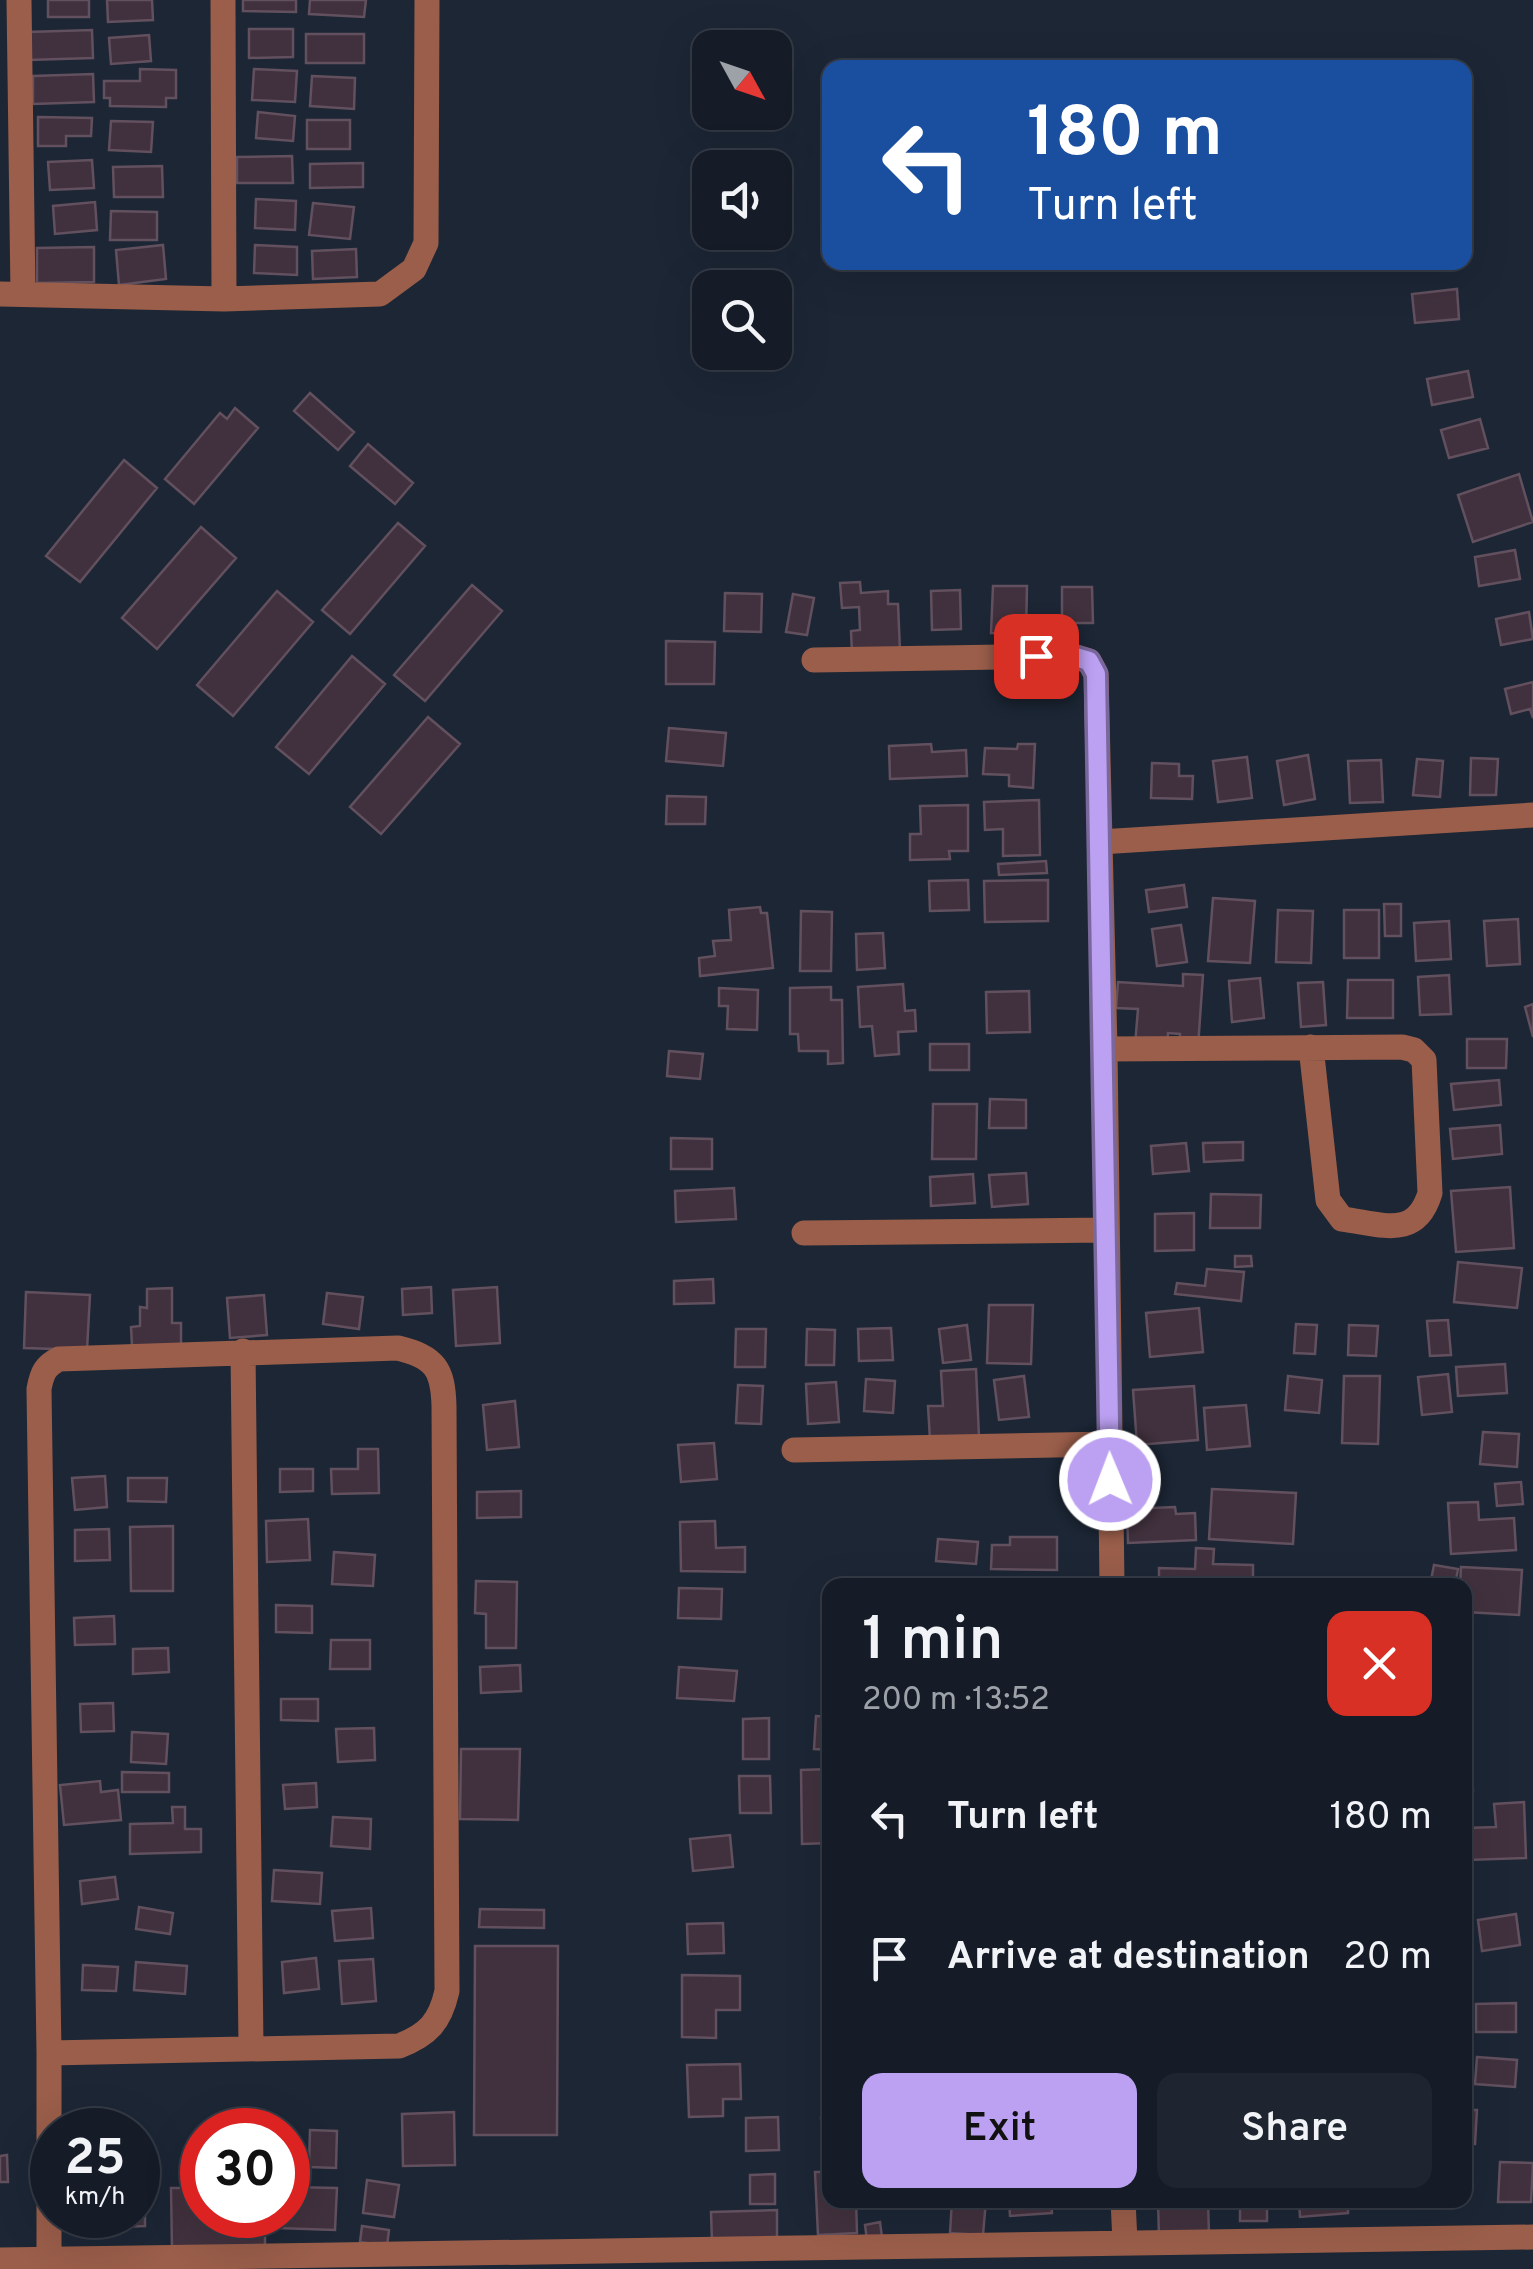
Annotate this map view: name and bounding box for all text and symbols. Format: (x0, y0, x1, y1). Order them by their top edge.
north arrow (692, 30, 792, 130)
map controls (692, 30, 792, 370)
text: 180 m (1027, 92, 1223, 181)
icon: left (862, 100, 992, 230)
button: sound (692, 150, 792, 250)
text: Turn left (1027, 179, 1198, 236)
button: search (692, 270, 792, 370)
pin (994, 614, 1079, 699)
icon: arrive (1009, 629, 1064, 684)
position arrow (1058, 1428, 1162, 1532)
text: 1 min (862, 1605, 1003, 1681)
button: close (1327, 1611, 1432, 1716)
text: 200 m · 13:52 (862, 1681, 1050, 1721)
icon: left (862, 1791, 917, 1846)
text: Turn left (947, 1794, 1099, 1843)
text: 180 m (1329, 1794, 1432, 1843)
icon: arrive (862, 1931, 917, 1986)
text: Arrive at destination (947, 1934, 1310, 1983)
text: 20 m (1343, 1934, 1432, 1983)
button: Exit (862, 2073, 1137, 2188)
button: Share (1157, 2073, 1432, 2188)
speed limit sign: 30 (180, 2108, 310, 2238)
text: 25 (64, 2129, 126, 2192)
text: km/h (65, 2182, 125, 2214)

